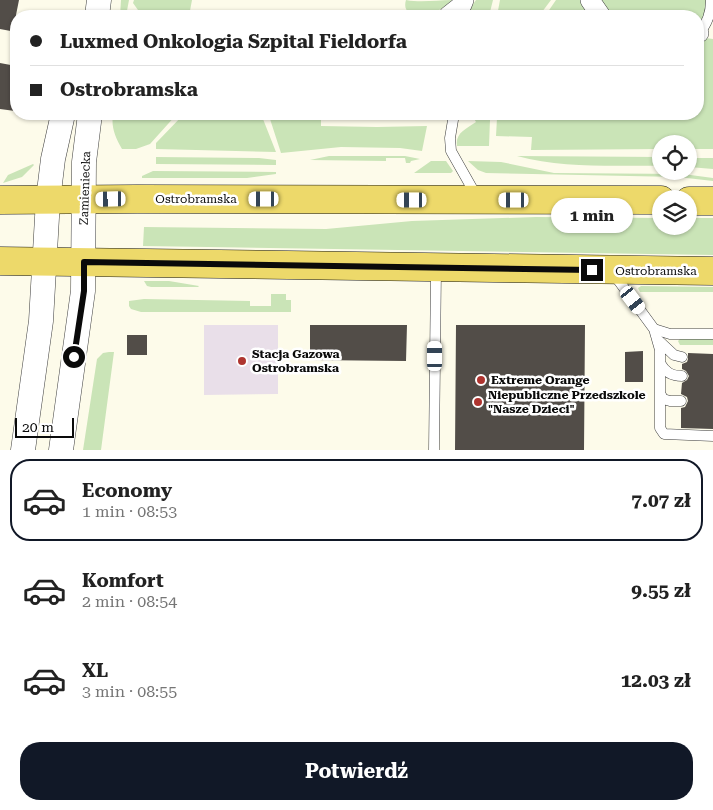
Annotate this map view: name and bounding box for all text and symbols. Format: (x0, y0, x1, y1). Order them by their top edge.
text: Luxmed Onkologia Szpital Fieldorfa (60, 30, 407, 53)
text: Ostrobramska (60, 78, 198, 101)
map controls (652, 135, 697, 235)
button: locate (652, 135, 697, 180)
street label: Zamieniecka (77, 150, 93, 225)
button: layers (652, 190, 697, 235)
car (95, 191, 126, 207)
street label: Ostrobramska (155, 192, 237, 206)
car (249, 192, 279, 207)
car (397, 193, 427, 208)
car (499, 193, 529, 208)
callout: 1 min (551, 198, 633, 232)
text: 1 min (570, 206, 614, 225)
route end (581, 259, 603, 281)
street label: Ostrobramska (615, 264, 697, 278)
car (617, 284, 648, 316)
car (427, 341, 442, 371)
route start (63, 346, 85, 368)
place label: Stacja Gazowa Ostrobramska (252, 347, 340, 375)
marker: Stacja Gazowa Ostrobramska (236, 355, 248, 367)
place label: Extreme Orange (491, 373, 589, 387)
marker: Extreme Orange (475, 374, 487, 386)
place label: Niepubliczne Przedszkole "Nasze Dzieci" (488, 388, 646, 416)
marker: Niepubliczne Przedszkole "Nasze Dzieci" (472, 396, 484, 408)
scale bar (15, 415, 74, 438)
text: 20 m (22, 419, 54, 435)
icon: car (22, 478, 67, 523)
text: Economy (82, 479, 172, 502)
text: 7.07 zł (631, 489, 691, 512)
text: 1 min · 08:53 (82, 502, 177, 521)
icon: car (22, 568, 67, 613)
text: Komfort (82, 569, 164, 592)
text: 9.55 zł (631, 579, 691, 602)
text: 2 min · 08:54 (82, 592, 177, 611)
icon: car (22, 658, 67, 703)
text: XL (82, 659, 108, 682)
text: 12.03 zł (621, 669, 691, 692)
text: 3 min · 08:55 (82, 682, 177, 701)
button: Potwierdź (20, 742, 693, 800)

